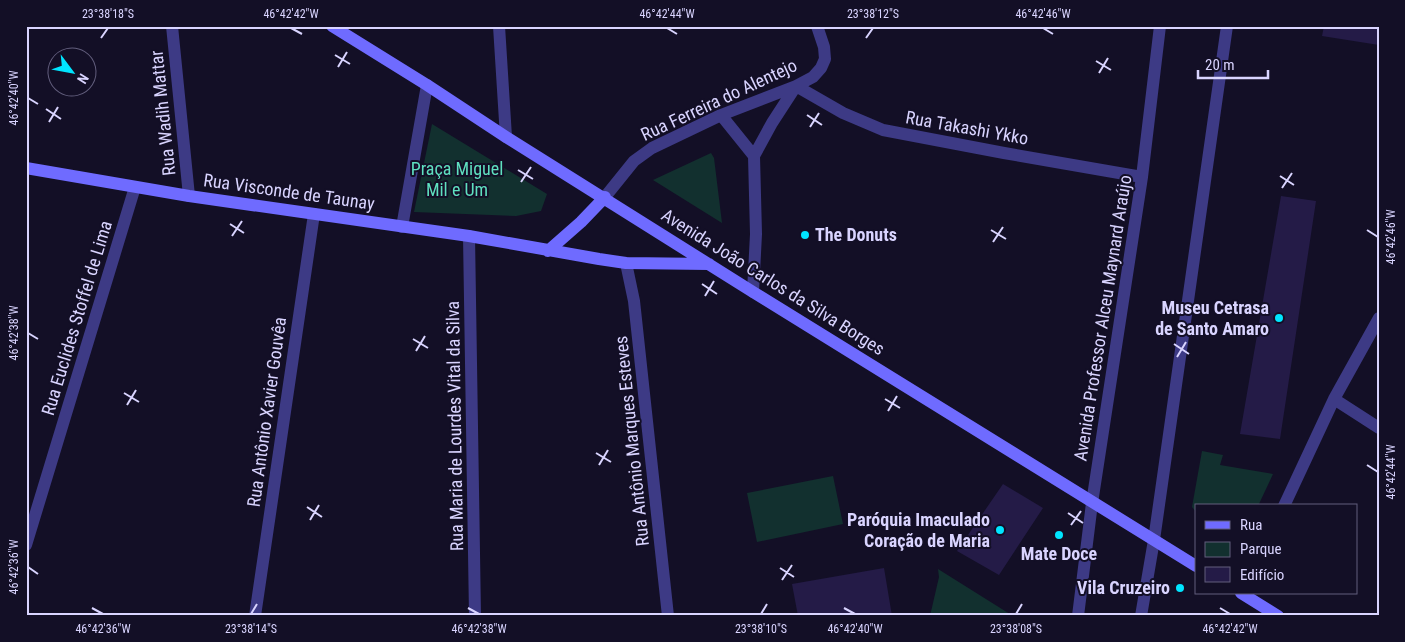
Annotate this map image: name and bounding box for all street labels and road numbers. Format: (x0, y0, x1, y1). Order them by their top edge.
street label: Rua Wadih Mattar (145, 49, 180, 177)
street label: Rua Ferreira do Alentejo (637, 54, 800, 145)
street label: Rua Takashi Ykko (904, 106, 1030, 149)
street label: Rua Visconde de Taunay (202, 169, 376, 214)
street label: Avenida Professor Alceu Maynard Araújo (1070, 174, 1135, 462)
street label: Avenida João Carlos da Silva Borges (658, 204, 889, 359)
street label: Rua Euclides Stoffel de Lima (37, 218, 116, 418)
street label: Rua Maria de Lourdes Vital da Silva (442, 301, 467, 551)
street label: Rua Antônio Xavier Gouvêa (243, 316, 290, 508)
street label: Rua Antônio Marques Esteves (610, 335, 653, 547)

